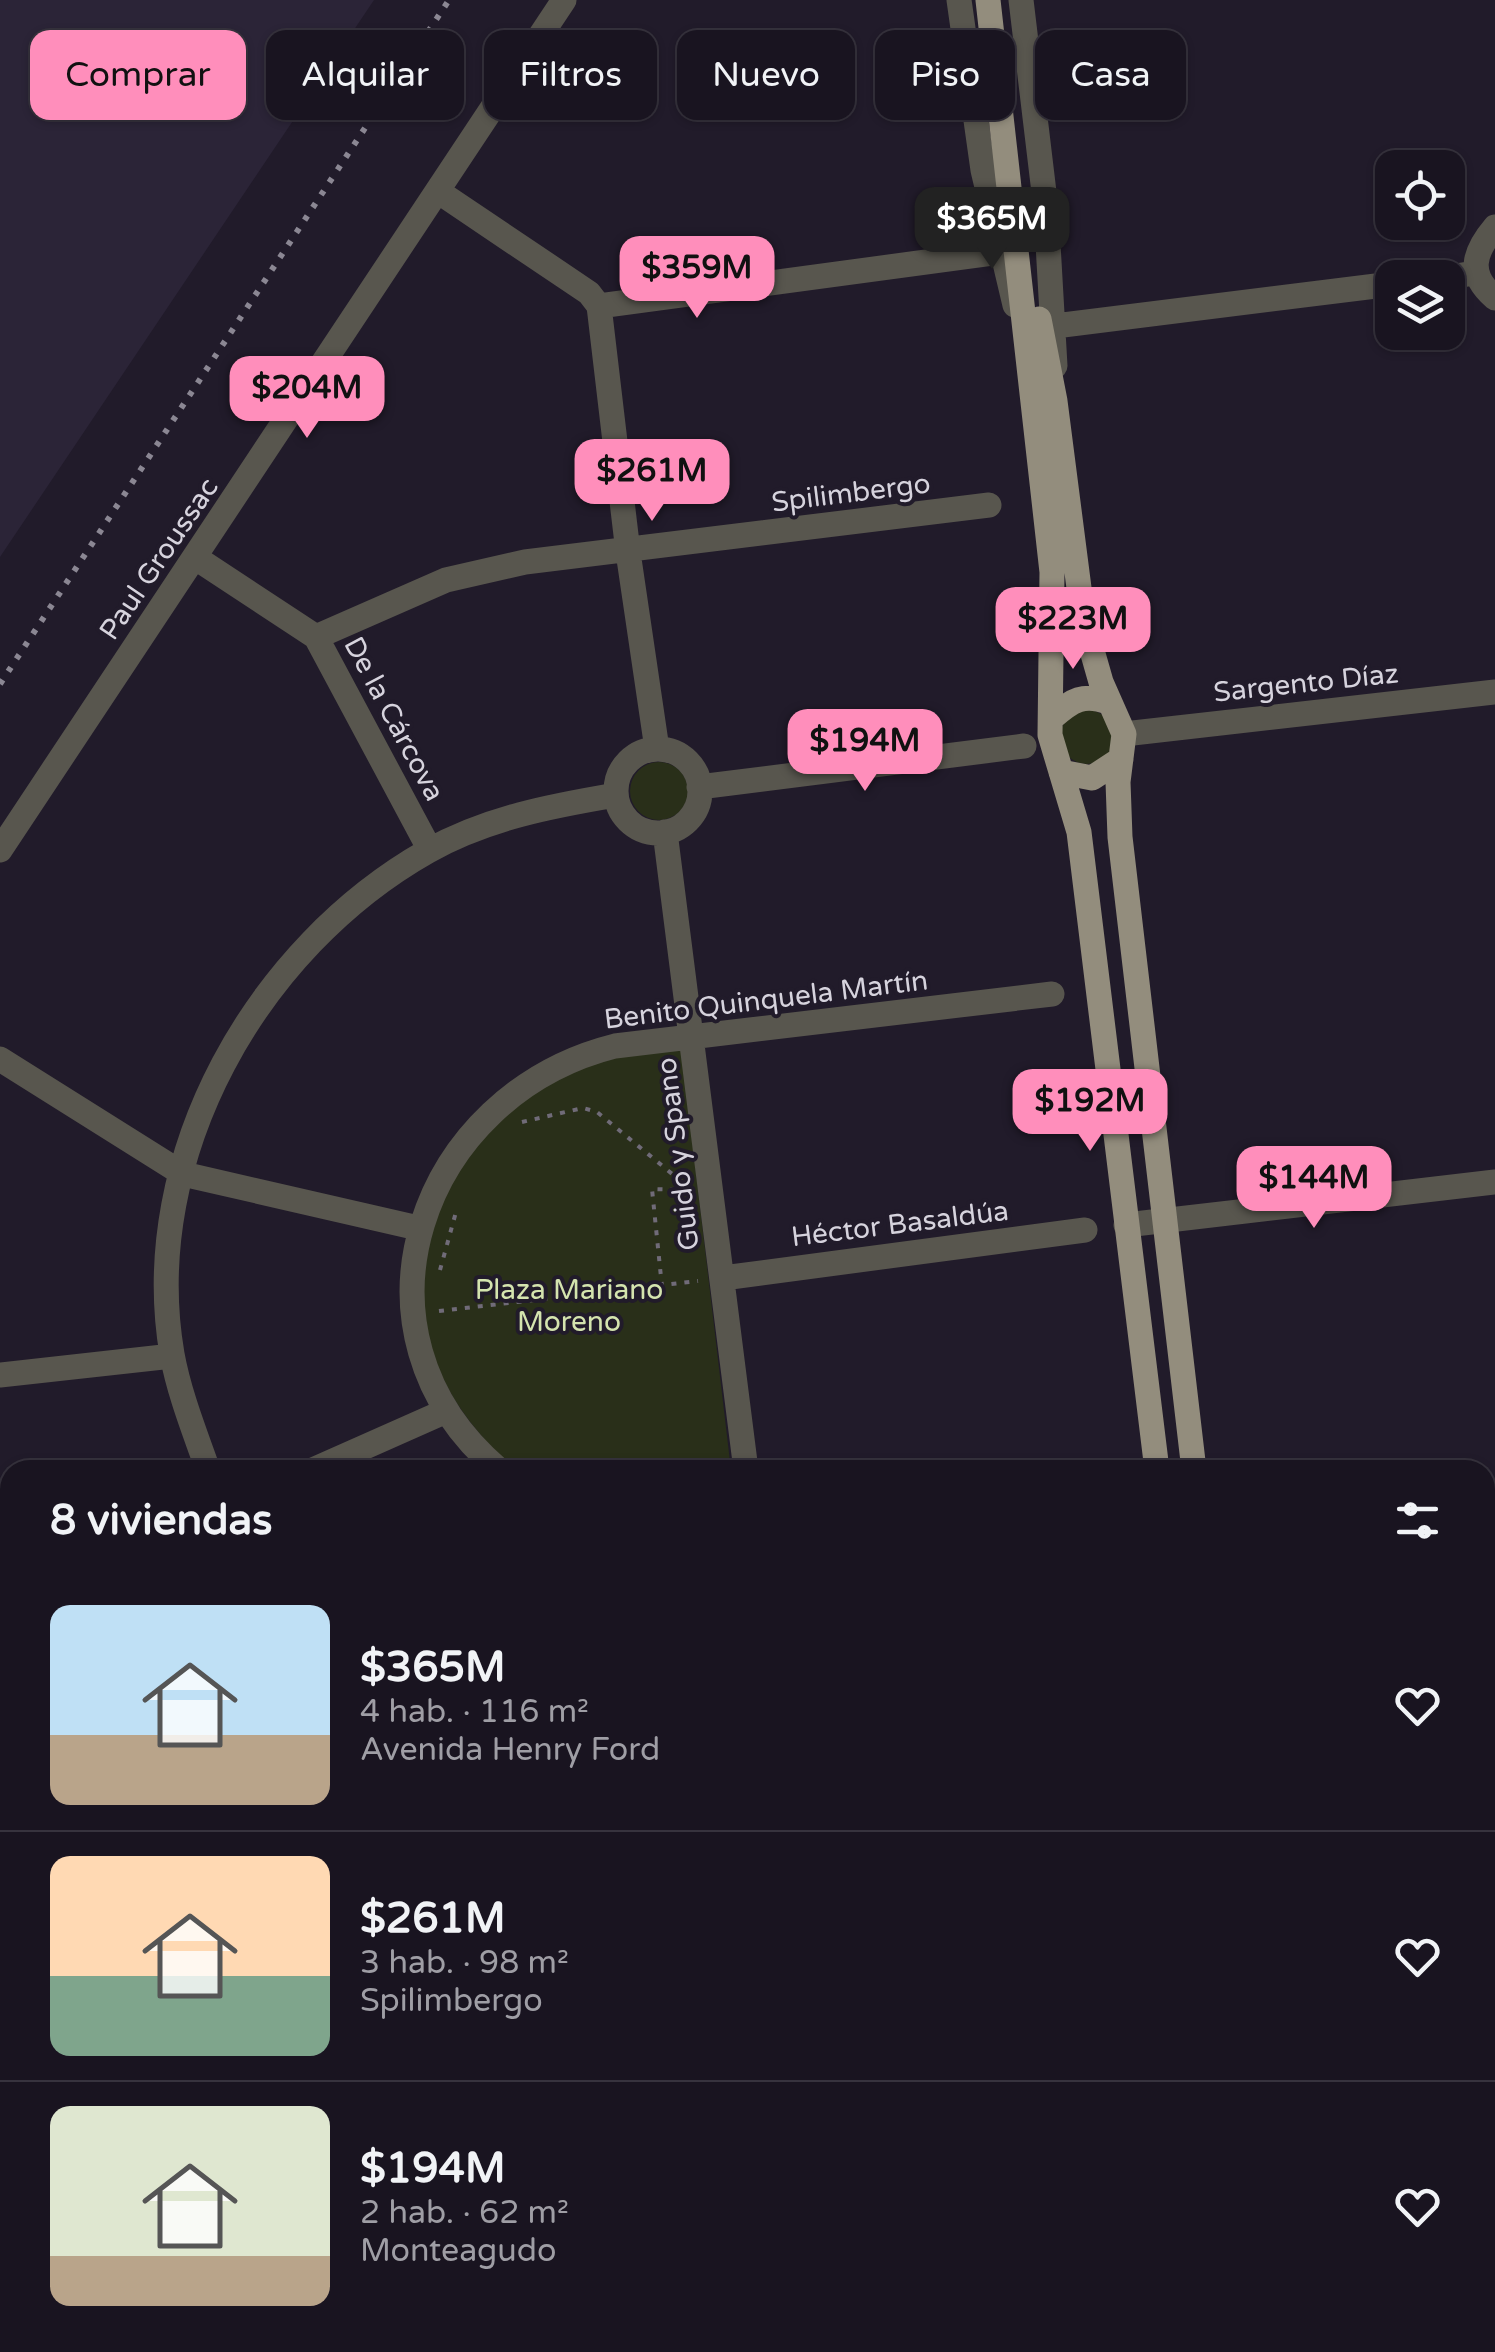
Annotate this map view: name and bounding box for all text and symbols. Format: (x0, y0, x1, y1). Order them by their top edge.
chip: Comprar (30, 30, 246, 120)
chip: Alquilar (266, 30, 464, 120)
chip: Filtros (484, 30, 657, 120)
chip: Nuevo (677, 30, 855, 120)
chip: Piso (875, 30, 1015, 120)
chip: Casa (1035, 30, 1186, 120)
map controls (1375, 150, 1465, 350)
button: locate (1375, 150, 1465, 240)
pin: $365M (922, 187, 1062, 272)
text: $365M (937, 200, 1047, 238)
pin: $359M (627, 236, 767, 321)
text: $359M (642, 249, 752, 287)
button: layers (1375, 260, 1465, 350)
pin: $204M (237, 356, 377, 441)
text: $204M (252, 369, 362, 407)
pin: $261M (582, 439, 722, 524)
text: $261M (597, 452, 707, 490)
street label: Spilimbergo (770, 466, 932, 520)
street label: Paul Groussac (92, 472, 226, 646)
pin: $223M (1003, 587, 1143, 672)
text: $223M (1018, 600, 1128, 638)
street label: De la Cárcova (336, 631, 452, 807)
street label: Sargento Díaz (1212, 656, 1400, 710)
pin: $194M (795, 709, 935, 794)
text: $194M (810, 722, 920, 760)
street label: Benito Quinquela Martín (602, 963, 930, 1037)
street label: Guido y Spano (649, 1056, 707, 1252)
pin: $192M (1020, 1069, 1160, 1154)
text: $192M (1035, 1082, 1145, 1120)
pin: $144M (1244, 1146, 1384, 1231)
text: $144M (1259, 1159, 1369, 1197)
street label: Héctor Basaldúa (789, 1194, 1011, 1254)
park label: Plaza Mariano Moreno (475, 1273, 663, 1339)
icon: filters (1390, 1493, 1445, 1548)
text: 8 viviendas (50, 1495, 272, 1546)
text: $365M (360, 1642, 506, 1693)
icon: home (130, 1645, 250, 1765)
icon: heart (1390, 1678, 1445, 1733)
text: 4 hab. · 116 m² (360, 1693, 589, 1731)
text: Avenida Henry Ford (360, 1731, 660, 1769)
text: $261M (360, 1893, 506, 1944)
icon: home (130, 1896, 250, 2016)
icon: heart (1390, 1929, 1445, 1984)
text: 3 hab. · 98 m² (360, 1944, 569, 1982)
text: Spilimbergo (360, 1982, 543, 2020)
text: $194M (360, 2143, 506, 2194)
icon: home (130, 2146, 250, 2266)
icon: heart (1390, 2179, 1445, 2234)
text: 2 hab. · 62 m² (360, 2194, 569, 2232)
text: Monteagudo (360, 2232, 556, 2270)

